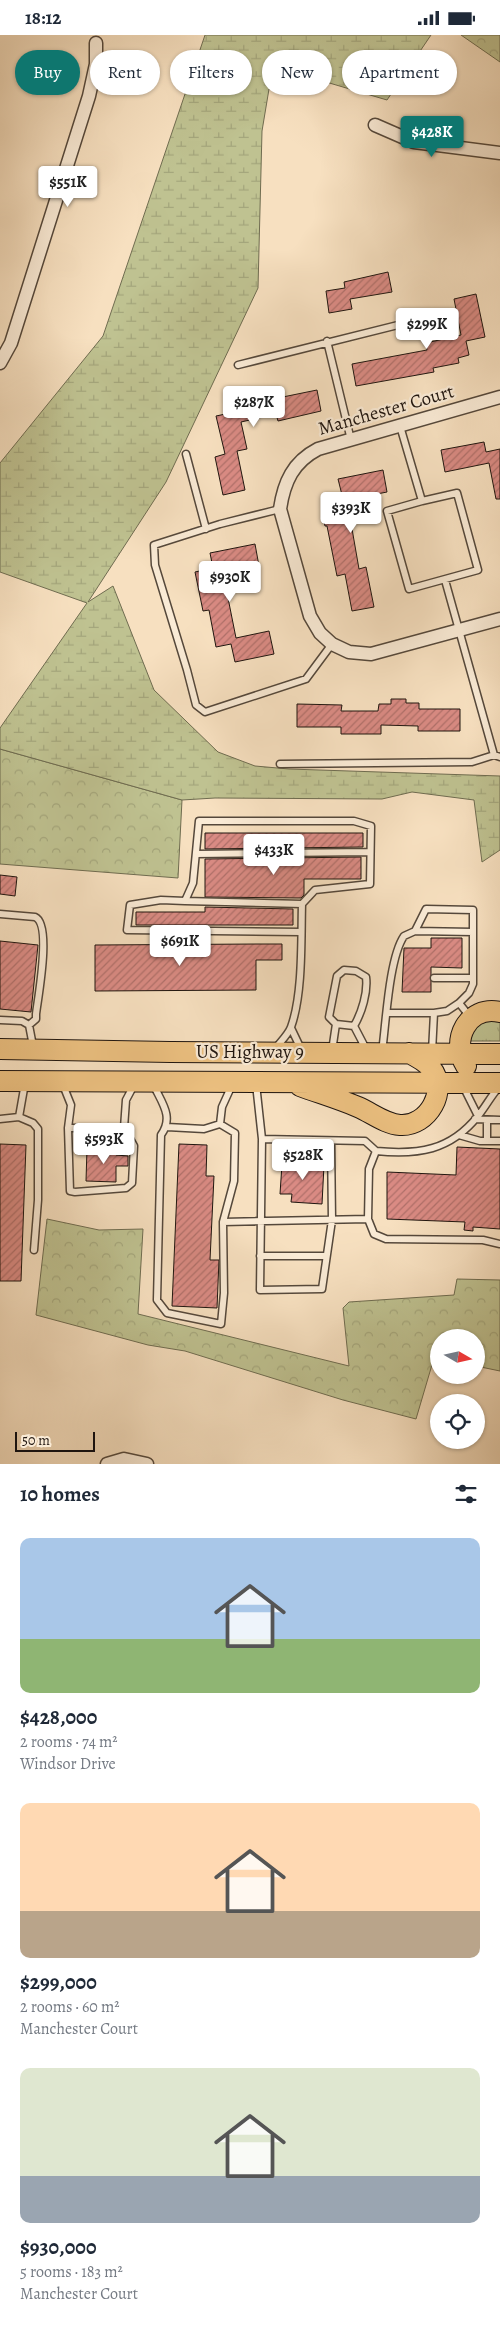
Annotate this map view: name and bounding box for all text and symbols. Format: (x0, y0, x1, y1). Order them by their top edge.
text: 18:12 (25, 5, 61, 31)
chip: Buy (15, 50, 80, 95)
chip: Rent (90, 50, 160, 95)
chip: Filters (170, 50, 252, 95)
chip: New (262, 50, 332, 95)
chip: Apartment (342, 50, 457, 95)
pin: $428K (397, 115, 467, 158)
text: $428K (412, 121, 452, 143)
pin: $551K (33, 165, 103, 208)
text: $551K (49, 171, 87, 193)
pin: $299K (392, 307, 462, 350)
text: $299K (407, 313, 447, 335)
street label: Manchester Court (315, 378, 457, 442)
pin: $287K (219, 385, 289, 428)
text: $287K (234, 391, 274, 413)
pin: $393K (316, 491, 386, 534)
text: $393K (331, 497, 371, 519)
pin: $930K (195, 561, 265, 603)
text: $930K (210, 566, 250, 588)
pin: $433K (239, 833, 309, 876)
text: $433K (254, 839, 294, 861)
pin: $691K (145, 925, 215, 967)
text: $691K (161, 930, 199, 952)
street label: US Highway 9 (196, 1039, 304, 1065)
pin: $593K (69, 1123, 139, 1165)
text: $593K (84, 1128, 124, 1150)
pin: $528K (268, 1139, 338, 1181)
text: $528K (283, 1144, 323, 1166)
north arrow (430, 1329, 485, 1384)
map controls (430, 1329, 485, 1449)
button: locate (430, 1394, 485, 1449)
scale bar (15, 1429, 95, 1452)
text: 50 m (22, 1431, 50, 1450)
text: 10 homes (20, 1480, 100, 1508)
icon: filters (452, 1480, 480, 1508)
icon: home (205, 1571, 295, 1661)
text: $428,000 (20, 1703, 97, 1731)
text: 2 rooms · 74 m² (20, 1731, 118, 1753)
text: Windsor Drive (20, 1753, 116, 1775)
icon: home (205, 1836, 295, 1926)
text: $299,000 (20, 1968, 97, 1996)
text: 2 rooms · 60 m² (20, 1996, 120, 2018)
text: Manchester Court (20, 2018, 138, 2040)
icon: home (205, 2101, 295, 2191)
text: $930,000 (20, 2233, 96, 2261)
text: 5 rooms · 183 m² (20, 2261, 123, 2283)
text: Manchester Court (20, 2283, 138, 2305)

